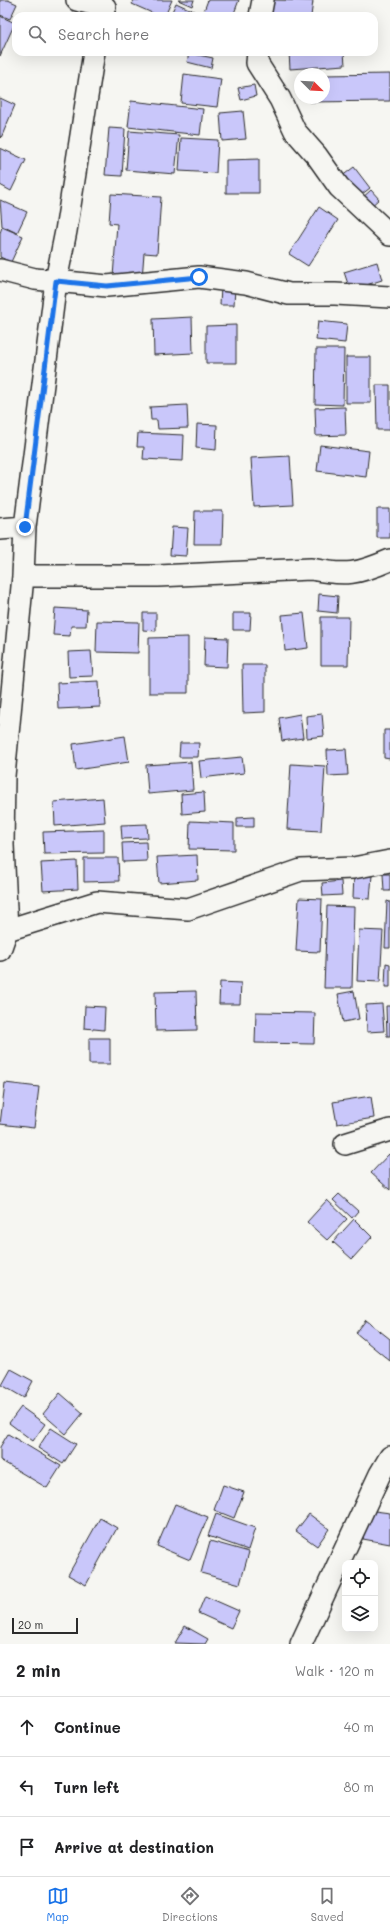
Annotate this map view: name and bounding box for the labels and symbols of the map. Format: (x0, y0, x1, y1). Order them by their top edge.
north arrow (294, 68, 330, 104)
route start (190, 268, 208, 286)
route end (16, 518, 34, 536)
scale bar (12, 1616, 78, 1635)

